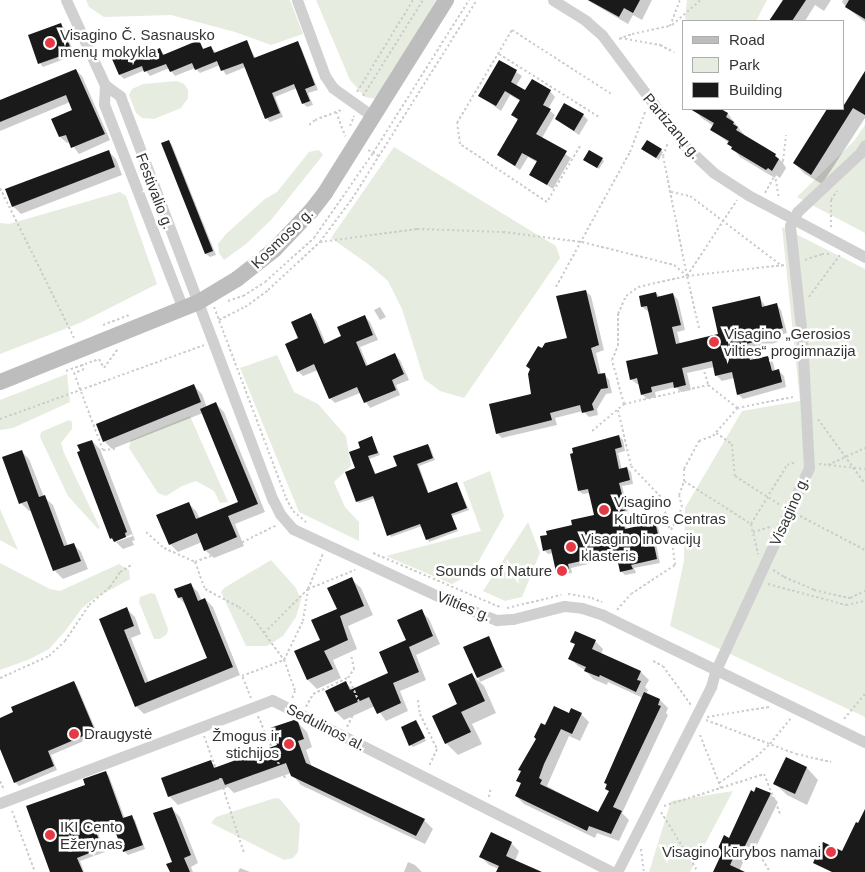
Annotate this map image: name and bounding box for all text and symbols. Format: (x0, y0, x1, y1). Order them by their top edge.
legend (682, 20, 845, 110)
place label: Visagino Č. Sasnausko menų mokykla (60, 25, 215, 60)
text: Road (729, 31, 765, 48)
marker: Visagino Č. Sasnausko menų mokykla (44, 37, 56, 49)
text: Park (729, 56, 760, 73)
text: Building (729, 81, 782, 98)
street label: Partizanų g. (639, 90, 705, 162)
street label: Festivalio g. (132, 150, 178, 232)
street label: Kosmoso g. (247, 204, 317, 272)
place label: Visagino „Gerosios vilties“ progimnazija (724, 324, 856, 359)
marker: Visagino „Gerosios vilties“ progimnazija (708, 336, 720, 348)
street label: Visagino g. (766, 474, 812, 548)
place label: Visagino Kultūros Centras (614, 492, 726, 527)
marker: Visagino Kultūros Centras (598, 504, 610, 516)
place label: Visagino inovacijų klasteris (581, 529, 701, 564)
marker: Visagino inovacijų klasteris (565, 541, 577, 553)
place label: Sounds of Nature (435, 562, 552, 580)
marker: Sounds of Nature (556, 565, 568, 577)
street label: Vilties g. (434, 587, 494, 625)
street label: Sedulinos al. (284, 699, 368, 755)
place label: Draugystė (84, 725, 152, 743)
place label: Žmogus ir stichijos (212, 726, 279, 761)
marker: Draugystė (68, 728, 80, 740)
marker: Žmogus ir stichijos (283, 738, 295, 750)
place label: IKI Cento Ežerynas (60, 817, 123, 852)
marker: IKI Cento Ežerynas (44, 829, 56, 841)
place label: Visagino kūrybos namai (662, 843, 821, 861)
marker: Visagino kūrybos namai (825, 846, 837, 858)

